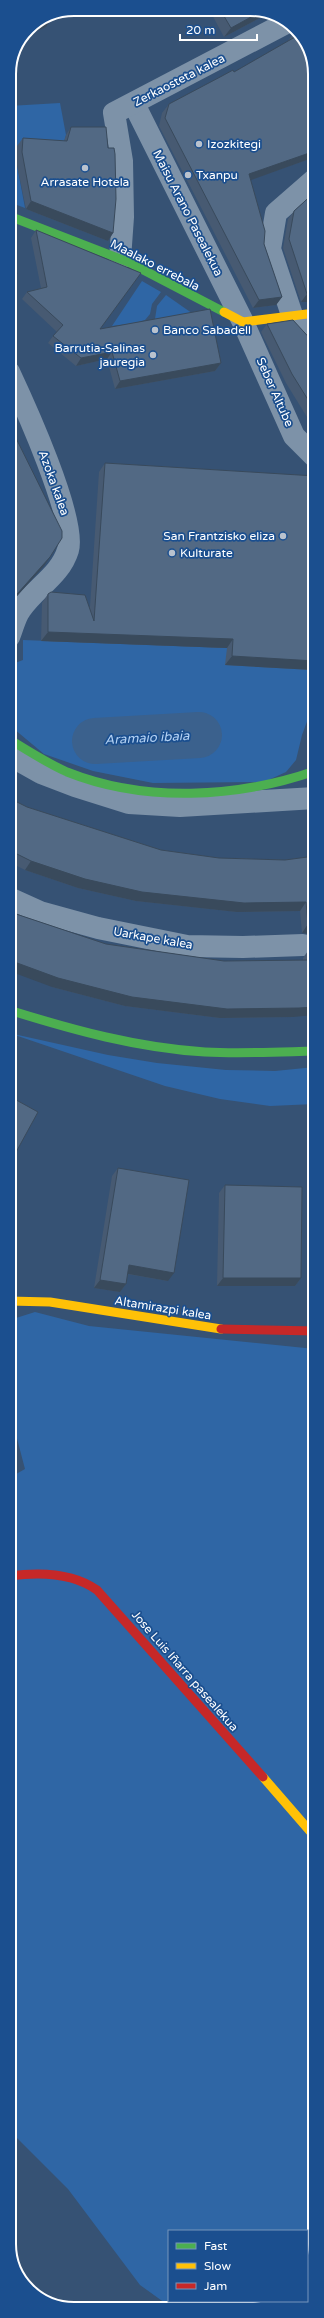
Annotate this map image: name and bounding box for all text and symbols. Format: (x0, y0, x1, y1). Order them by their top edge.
scale bar (180, 16, 257, 42)
text: 20 m (186, 23, 215, 37)
street label: Zerkaosteta kalea (131, 51, 227, 109)
place label: Izozkitegi (207, 137, 261, 151)
marker: Izozkitegi (194, 139, 204, 149)
street label: Maisu Arano Pasealekua (150, 148, 226, 278)
marker: Arrasate Hotela (80, 163, 90, 173)
place label: Txanpu (196, 168, 238, 182)
marker: Txanpu (183, 170, 193, 180)
place label: Arrasate Hotela (41, 175, 129, 189)
street label: Maalako errebala (108, 236, 202, 294)
place label: Banco Sabadell (163, 323, 251, 337)
marker: Banco Sabadell (150, 325, 160, 335)
place label: Barrutia-Salinas jauregia (55, 341, 145, 369)
marker: Barrutia-Salinas jauregia (148, 350, 158, 360)
street label: Seber Altube (253, 355, 297, 429)
street label: Azoka kalea (36, 449, 72, 517)
place label: San Frantzisko eliza (163, 529, 275, 543)
marker: San Frantzisko eliza (278, 531, 288, 541)
place label: Kulturate (180, 546, 233, 560)
marker: Kulturate (167, 548, 177, 558)
water label: Aramaio ibaia (104, 728, 191, 748)
street label: Uarkape kalea (112, 924, 194, 952)
street label: Altamirazpi kalea (114, 1293, 212, 1323)
street label: Jose Luis Iñarra pasealekua (129, 1608, 241, 1734)
legend (168, 2230, 308, 2302)
text: Fast (204, 2239, 228, 2253)
text: Slow (204, 2259, 231, 2273)
text: Jam (204, 2279, 227, 2293)

